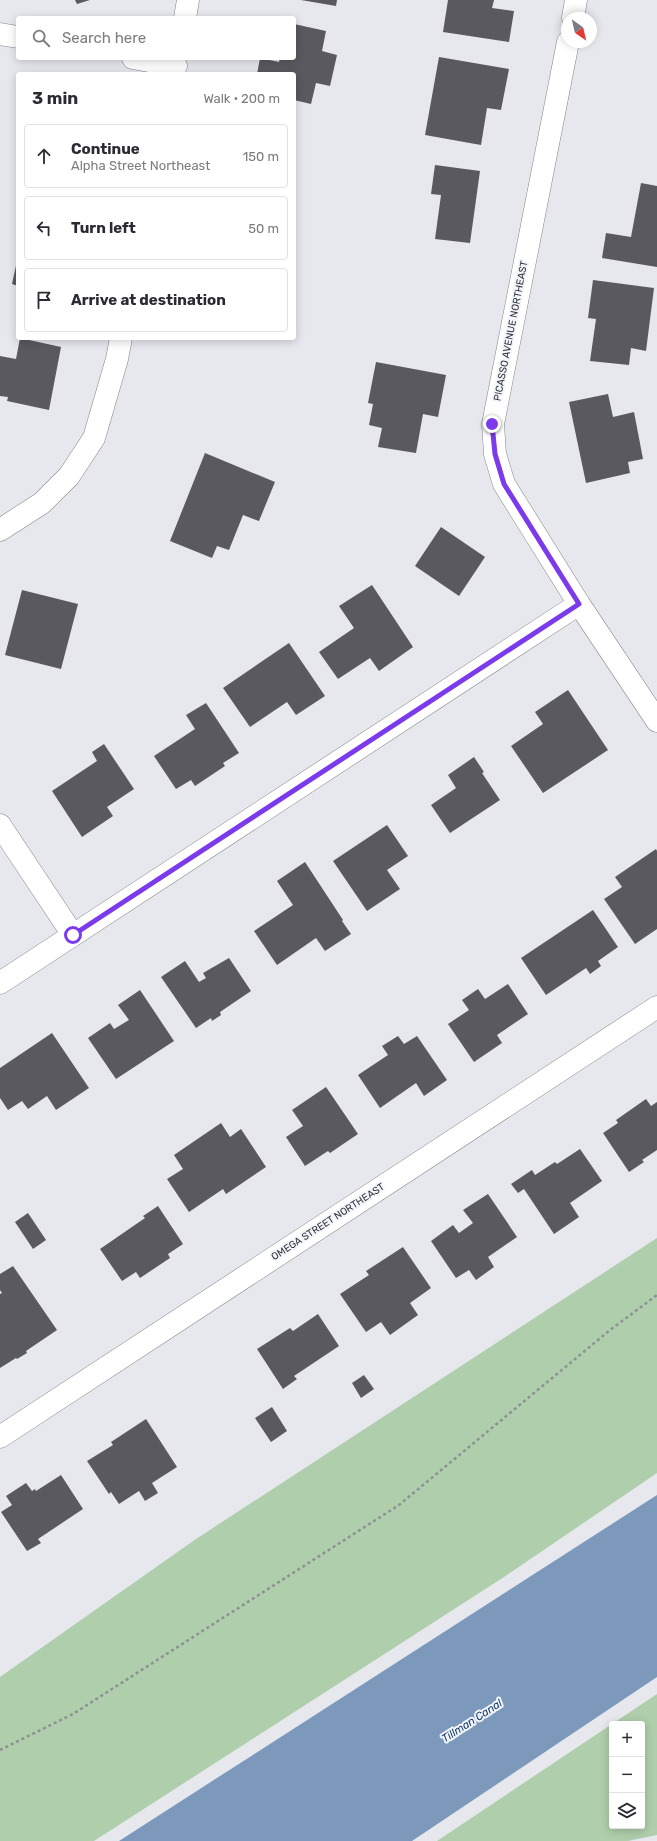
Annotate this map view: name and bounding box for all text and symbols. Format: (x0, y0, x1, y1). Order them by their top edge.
north arrow (561, 12, 597, 48)
search box (16, 16, 296, 60)
icon: search (30, 27, 52, 49)
text: Search here (62, 29, 146, 47)
text: 3 min (32, 88, 78, 108)
text: Walk · 200 m (203, 91, 280, 106)
text: Continue (71, 140, 140, 158)
icon: ahead (33, 145, 55, 167)
text: 150 m (243, 149, 279, 164)
text: Alpha Street Northeast (71, 158, 210, 173)
icon: left (33, 217, 55, 239)
text: Turn left (71, 219, 136, 237)
text: 50 m (248, 221, 279, 236)
street label: PICASSO AVENUE NORTHEAST (491, 260, 531, 402)
icon: arrive (33, 289, 55, 311)
text: Arrive at destination (71, 291, 226, 309)
route end (483, 415, 501, 433)
route start (64, 926, 82, 944)
street label: OMEGA STREET NORTHEAST (269, 1181, 387, 1263)
water label: Tillman Canal (439, 1696, 505, 1745)
map controls (609, 1721, 645, 1829)
button: + (609, 1721, 645, 1757)
button: − (609, 1757, 645, 1793)
button: layers (609, 1793, 645, 1829)

